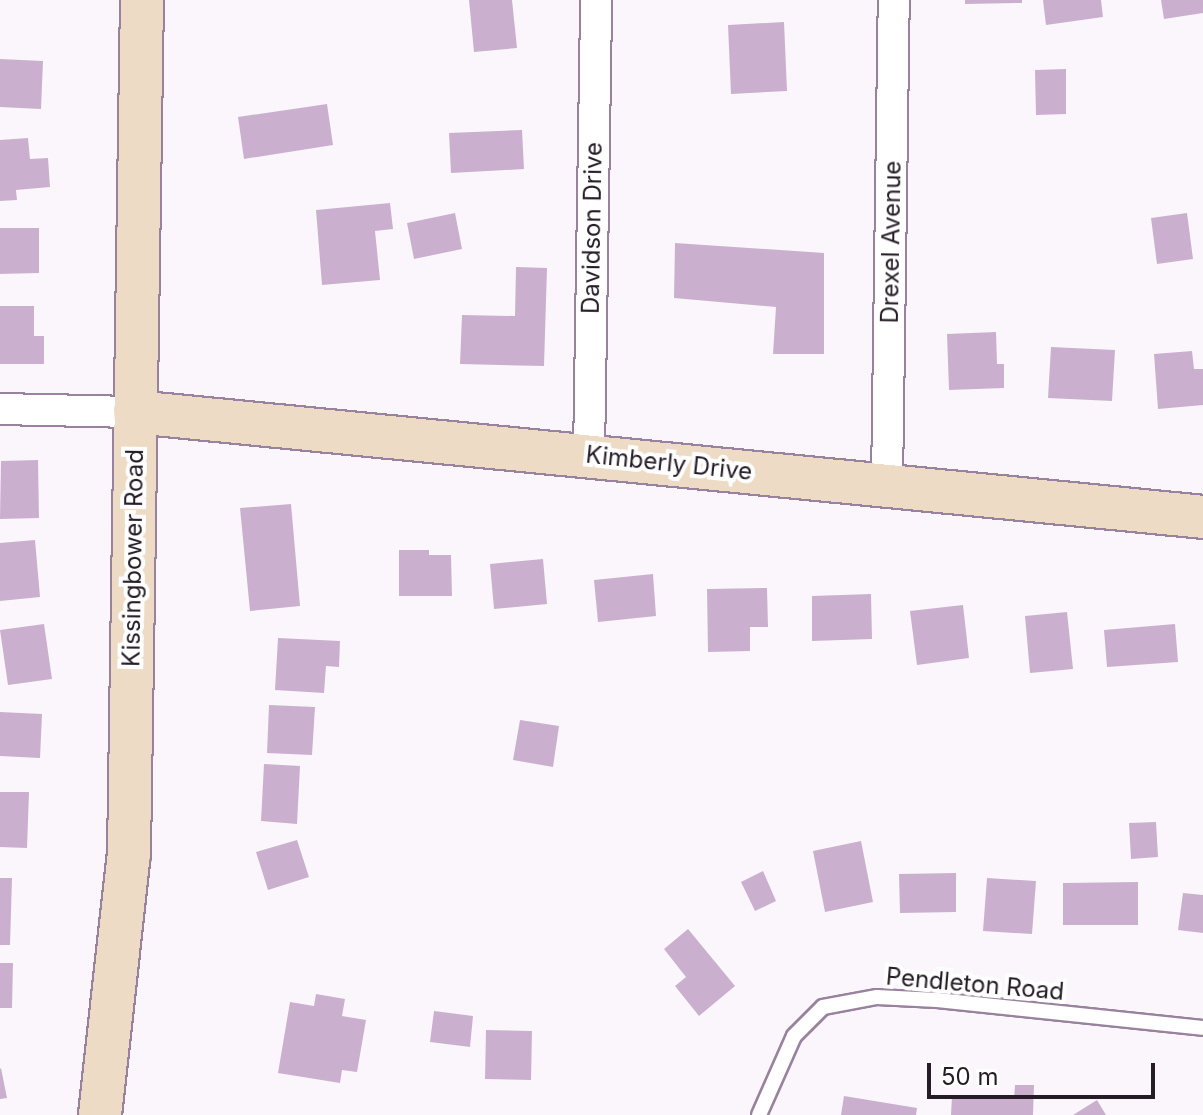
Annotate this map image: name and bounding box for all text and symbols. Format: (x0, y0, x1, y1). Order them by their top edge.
street label: Davidson Drive (576, 142, 608, 314)
street label: Drexel Avenue (875, 160, 907, 324)
street label: Kimberly Drive (584, 440, 754, 486)
street label: Kissingbower Road (117, 449, 149, 667)
street label: Pendleton Road (885, 962, 1065, 1006)
scale bar (931, 1047, 1159, 1097)
text: 50 m (941, 1062, 999, 1091)

